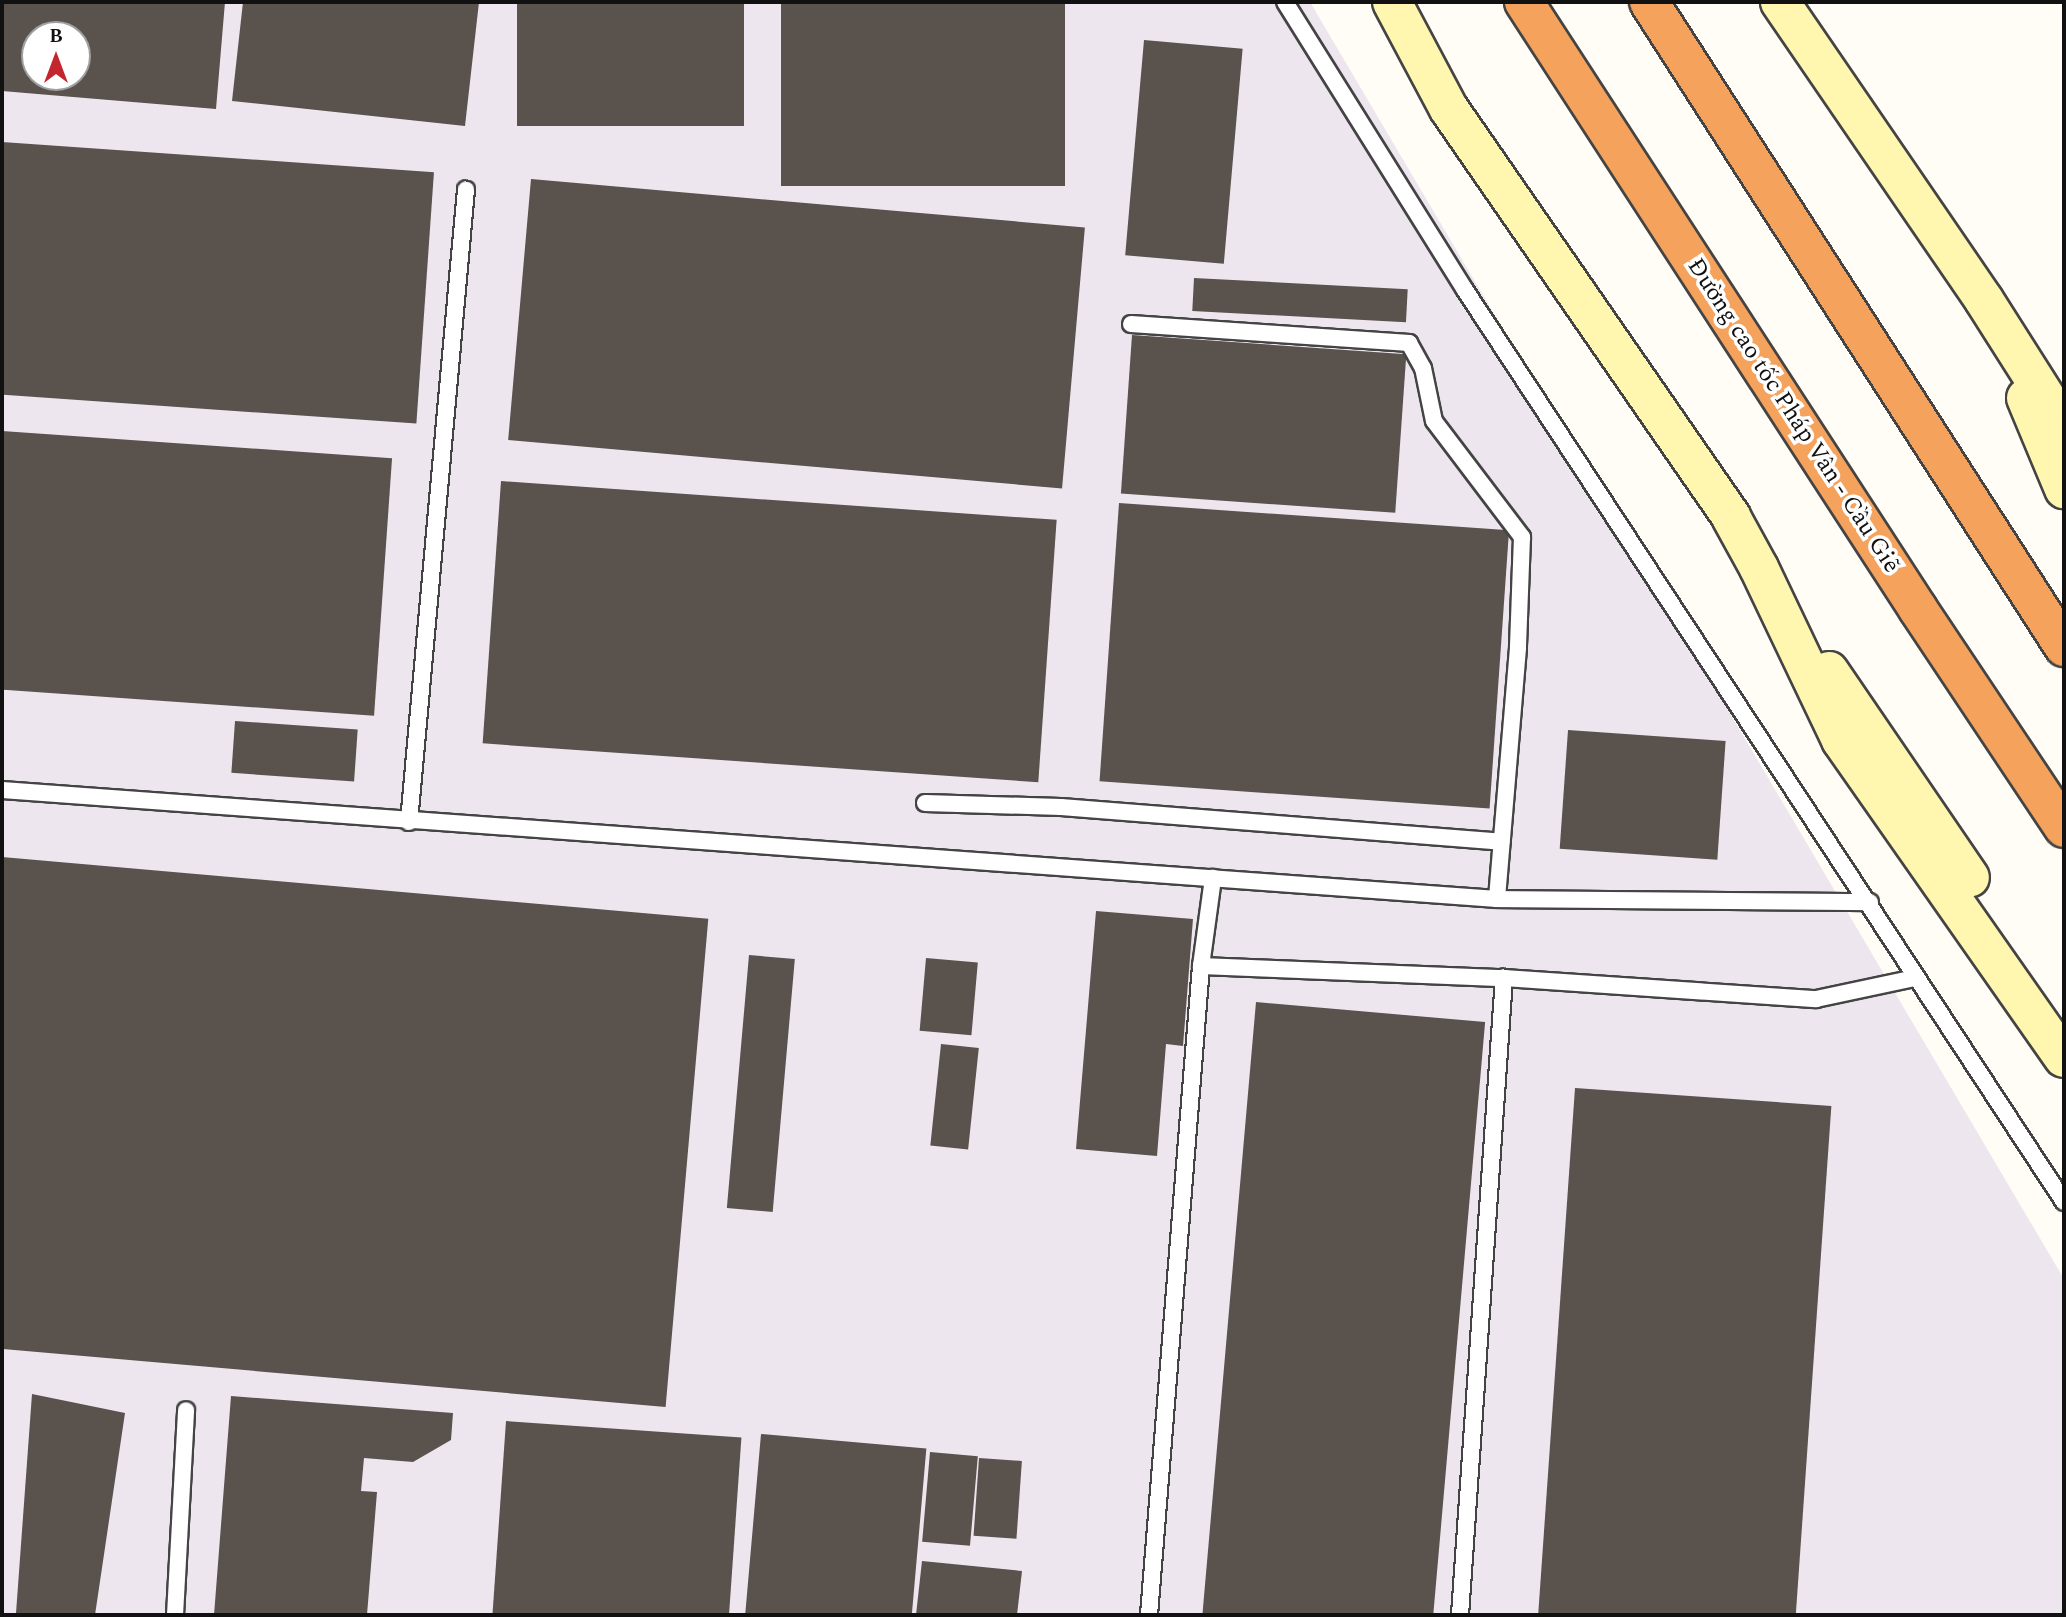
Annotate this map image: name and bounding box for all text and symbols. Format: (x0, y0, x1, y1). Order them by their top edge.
north arrow (21, 21, 91, 91)
text: B (49, 22, 63, 51)
street label: Đường cao tốc Pháp Vân - Cầu Giẽ (1680, 253, 1906, 579)

